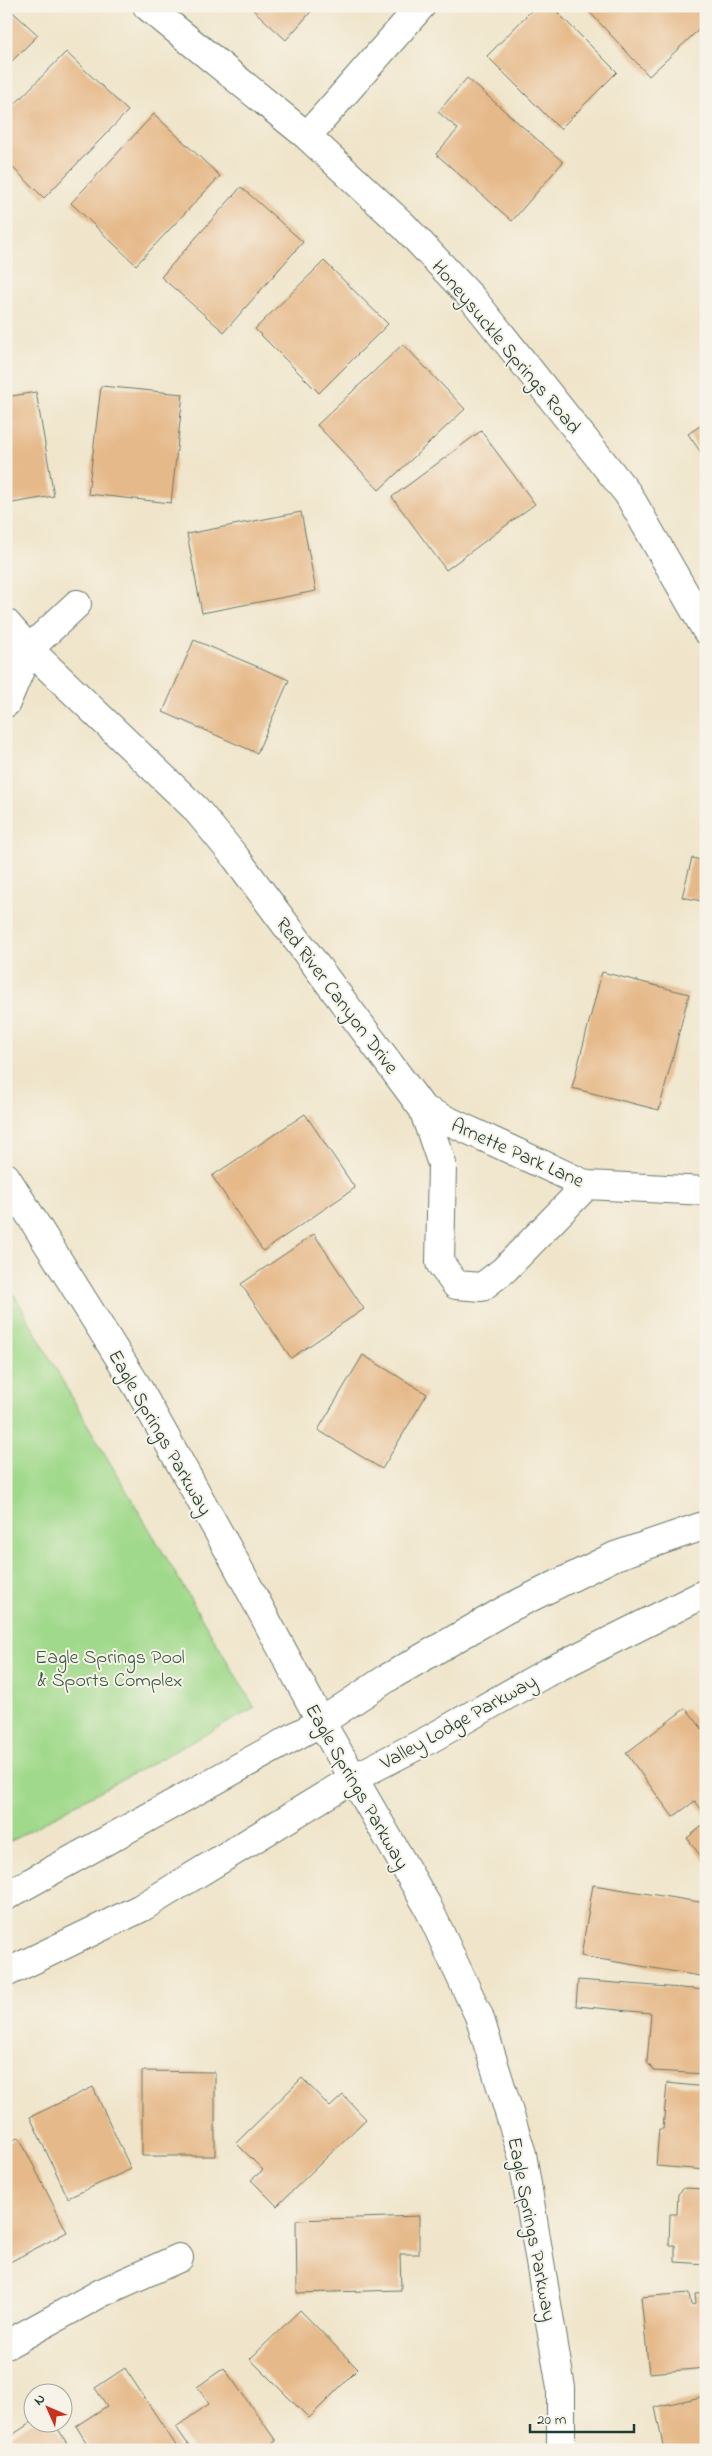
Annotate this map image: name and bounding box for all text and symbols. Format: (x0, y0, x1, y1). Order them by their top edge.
street label: Honeysuckle Springs Road (423, 254, 587, 442)
street label: Red River Canyon Drive (267, 912, 405, 1081)
street label: Arnette Park Lane (446, 1112, 588, 1197)
street label: Eagle Springs Parkway (99, 1345, 218, 1522)
park label: Eagle Springs Pool & Sports Complex (35, 1644, 185, 1696)
street label: Valley Lodge Parkway (375, 1668, 543, 1780)
street label: Eagle Springs Parkway (296, 1699, 415, 1876)
street label: Eagle Springs Parkway (497, 2135, 563, 2324)
north arrow (22, 2384, 72, 2434)
text: N (29, 2389, 51, 2411)
scale bar (530, 2401, 633, 2433)
text: 20 m (537, 2409, 567, 2431)

